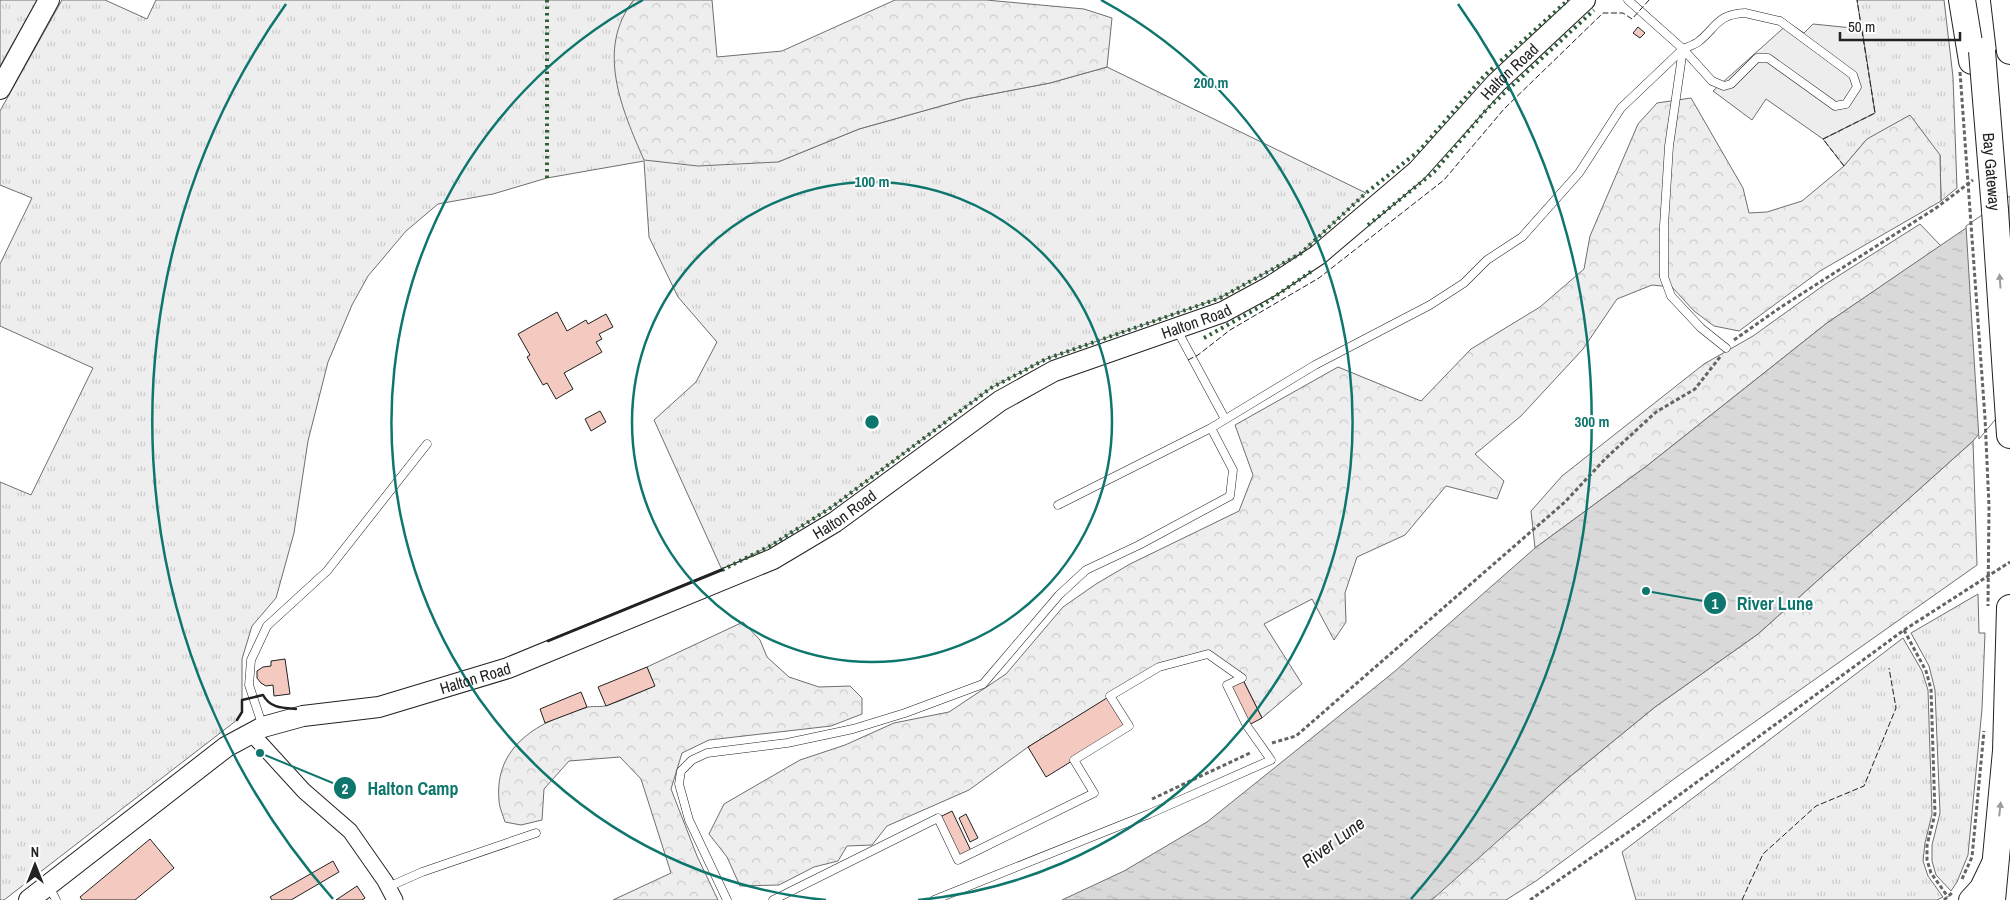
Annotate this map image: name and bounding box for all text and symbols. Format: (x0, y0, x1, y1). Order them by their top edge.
scale bar (1840, 10, 1960, 42)
text: 50 m (1848, 16, 1875, 37)
street label: Halton Road (1475, 38, 1543, 104)
text: 200 m (1194, 72, 1228, 93)
street label: Bay Gateway (1978, 132, 2006, 212)
text: 100 m (855, 171, 889, 192)
one-way arrow (1996, 273, 2004, 289)
street label: Halton Road (1158, 298, 1235, 344)
text: 300 m (1575, 411, 1609, 432)
centre of rings (863, 413, 881, 431)
street label: Halton Road (808, 484, 881, 544)
callout: River Lune (1702, 587, 1824, 620)
text: River Lune (1737, 591, 1813, 616)
text: 1 (1712, 593, 1719, 614)
street label: Halton Road (437, 657, 513, 699)
callout: Halton Camp (332, 772, 468, 805)
text: Halton Camp (367, 776, 459, 801)
text: 2 (342, 778, 349, 799)
one-way arrow (1996, 801, 2004, 817)
water label: River Lune (1296, 811, 1370, 873)
north arrow (10, 840, 60, 890)
text: N (31, 843, 39, 861)

